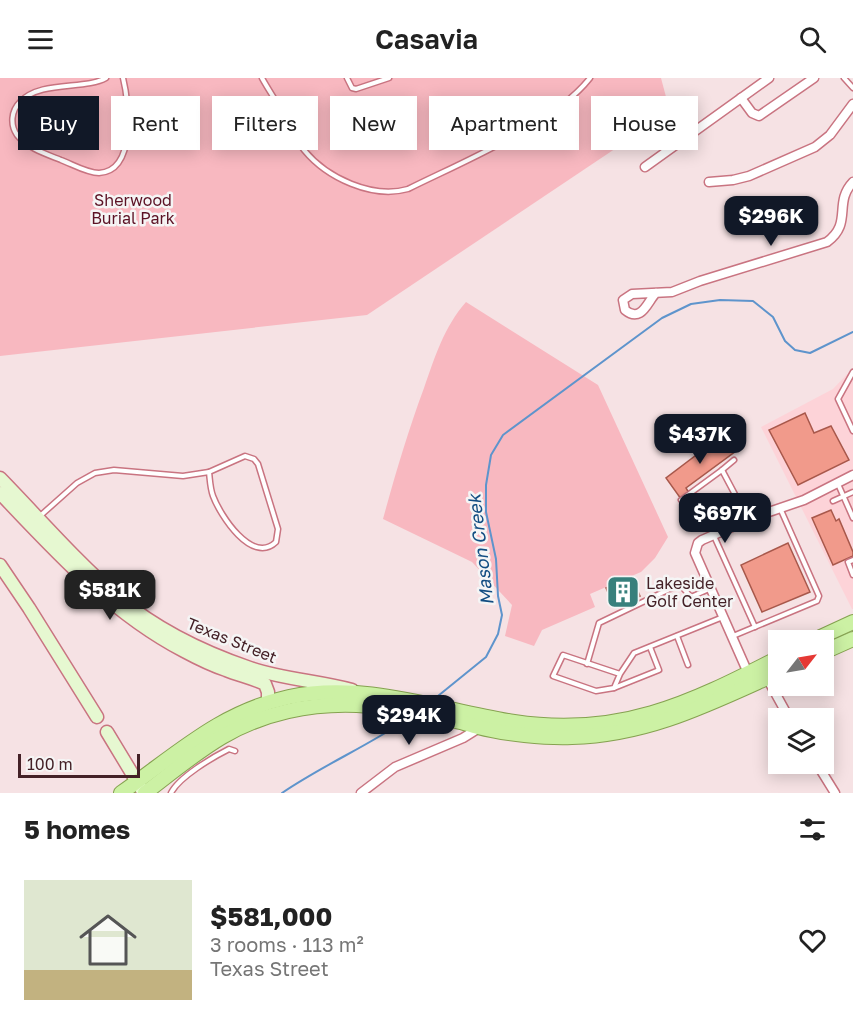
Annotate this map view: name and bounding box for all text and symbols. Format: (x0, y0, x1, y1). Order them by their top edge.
icon: menu (24, 23, 57, 56)
text: Casavia (375, 23, 478, 55)
icon: search (796, 23, 829, 56)
chip: Buy (18, 96, 99, 150)
chip: Rent (111, 96, 200, 150)
chip: Filters (212, 96, 318, 150)
chip: New (330, 96, 417, 150)
chip: Apartment (429, 96, 579, 150)
chip: House (591, 96, 698, 150)
park label: Sherwood Burial Park (91, 190, 175, 228)
pin: $296K (729, 196, 813, 247)
text: $296K (738, 203, 804, 227)
pin: $437K (658, 414, 742, 465)
text: $437K (668, 421, 732, 445)
water label: Mason Creek (462, 491, 498, 607)
pin: $697K (683, 493, 767, 544)
text: $697K (693, 500, 757, 524)
pin: $581K (68, 570, 152, 621)
place label: Lakeside Golf Center (646, 573, 733, 611)
building icon: Lakeside Golf Center (605, 574, 641, 610)
text: $581K (78, 577, 142, 601)
street label: Texas Street (184, 613, 280, 667)
north arrow (768, 630, 834, 696)
map controls (768, 630, 834, 774)
pin: $294K (367, 695, 451, 746)
text: $294K (376, 702, 442, 726)
button: layers (768, 708, 834, 774)
scale bar (18, 751, 140, 778)
text: 100 m (27, 754, 73, 774)
icon: filters (796, 813, 829, 846)
text: 5 homes (24, 814, 130, 845)
text: $581,000 (210, 901, 332, 932)
icon: home (72, 904, 144, 976)
icon: heart (796, 924, 829, 957)
text: 3 rooms · 113 m² (210, 932, 364, 956)
text: Texas Street (210, 956, 329, 980)

